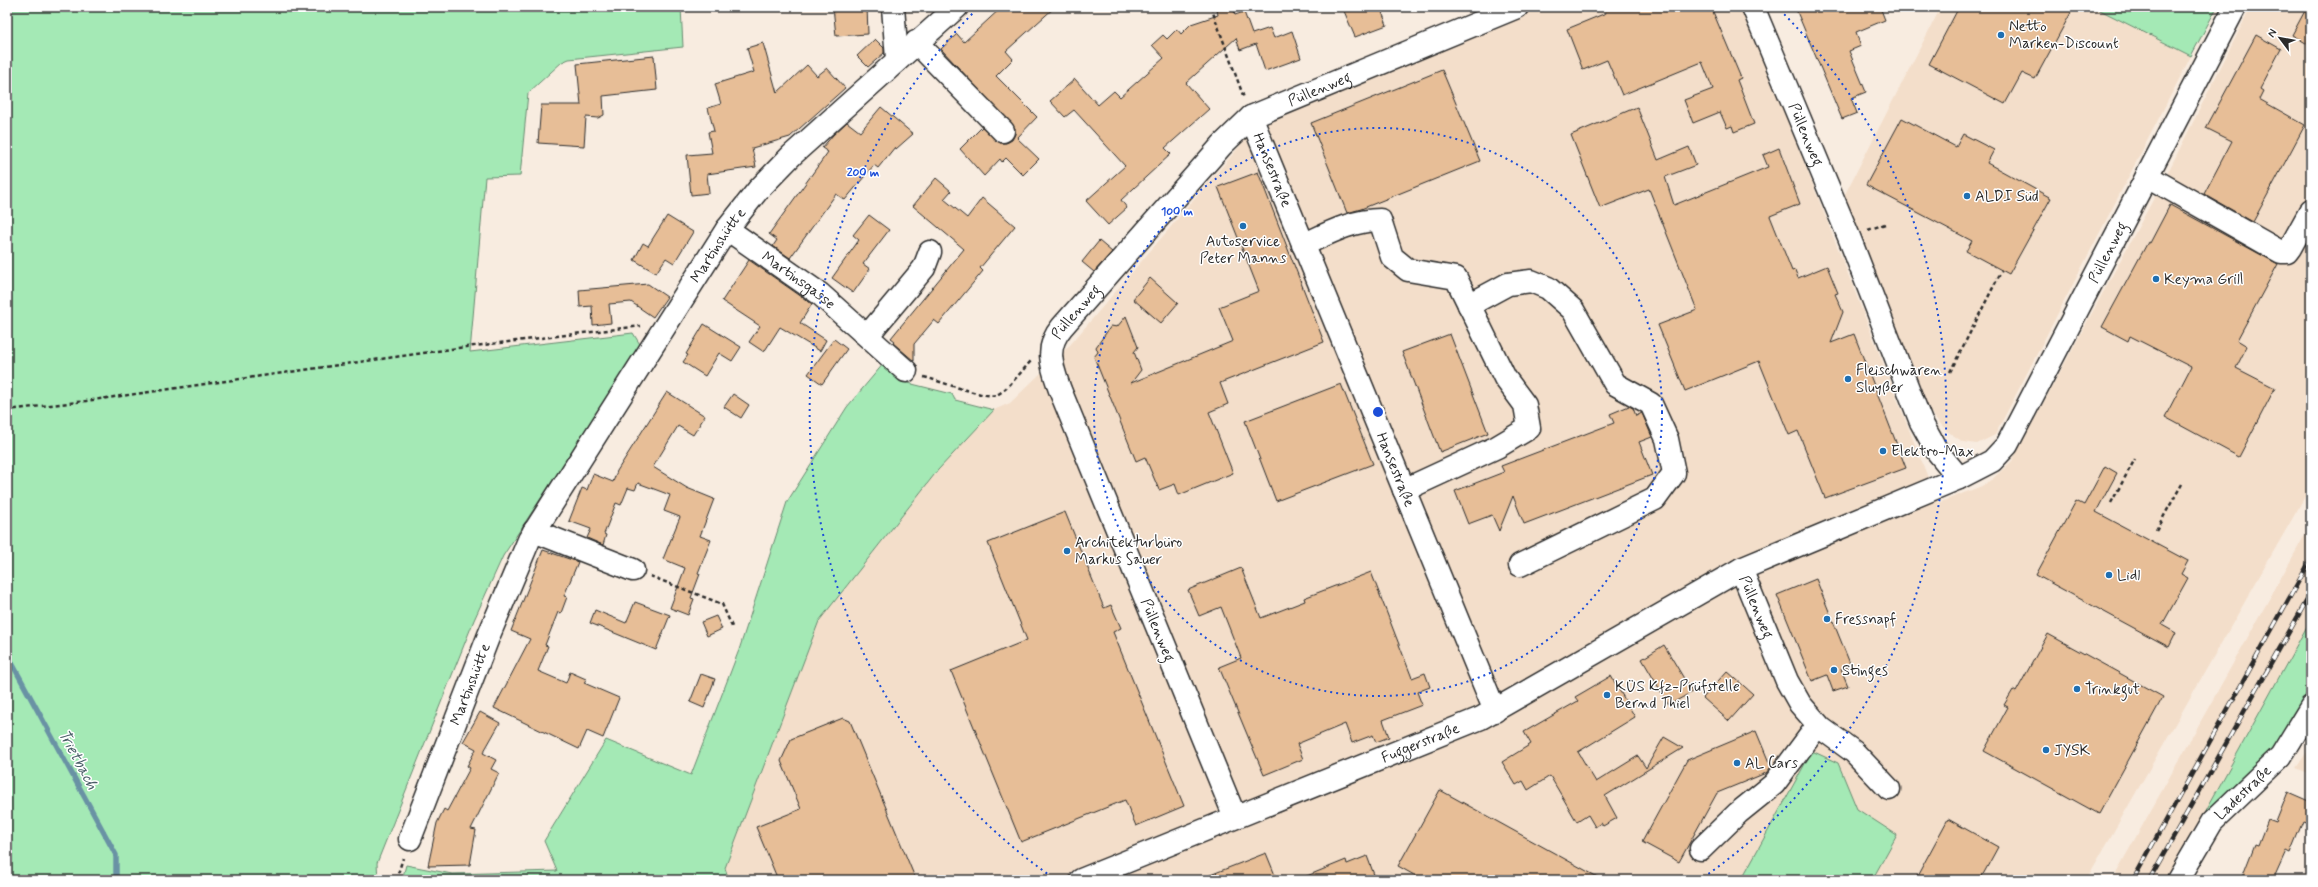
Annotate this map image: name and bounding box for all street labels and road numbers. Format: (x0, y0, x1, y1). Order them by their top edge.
street label: Püllenweg (1285, 68, 1355, 112)
street label: Püllenweg (1783, 100, 1827, 170)
street label: Hansestraße (1248, 130, 1296, 210)
street label: Martinshütte (686, 204, 751, 287)
street label: Püllenweg (2084, 218, 2133, 287)
street label: Martinsgasse (757, 247, 840, 314)
street label: Püllenweg (1047, 281, 1107, 343)
street label: Hansestraße (1371, 430, 1419, 510)
street label: Püllenweg (1734, 573, 1778, 642)
street label: Püllenweg (1134, 596, 1179, 665)
street label: Martinshütte (446, 641, 496, 728)
street label: Fuggerstraße (1379, 719, 1463, 768)
street label: Ladestraße (2211, 761, 2276, 825)

